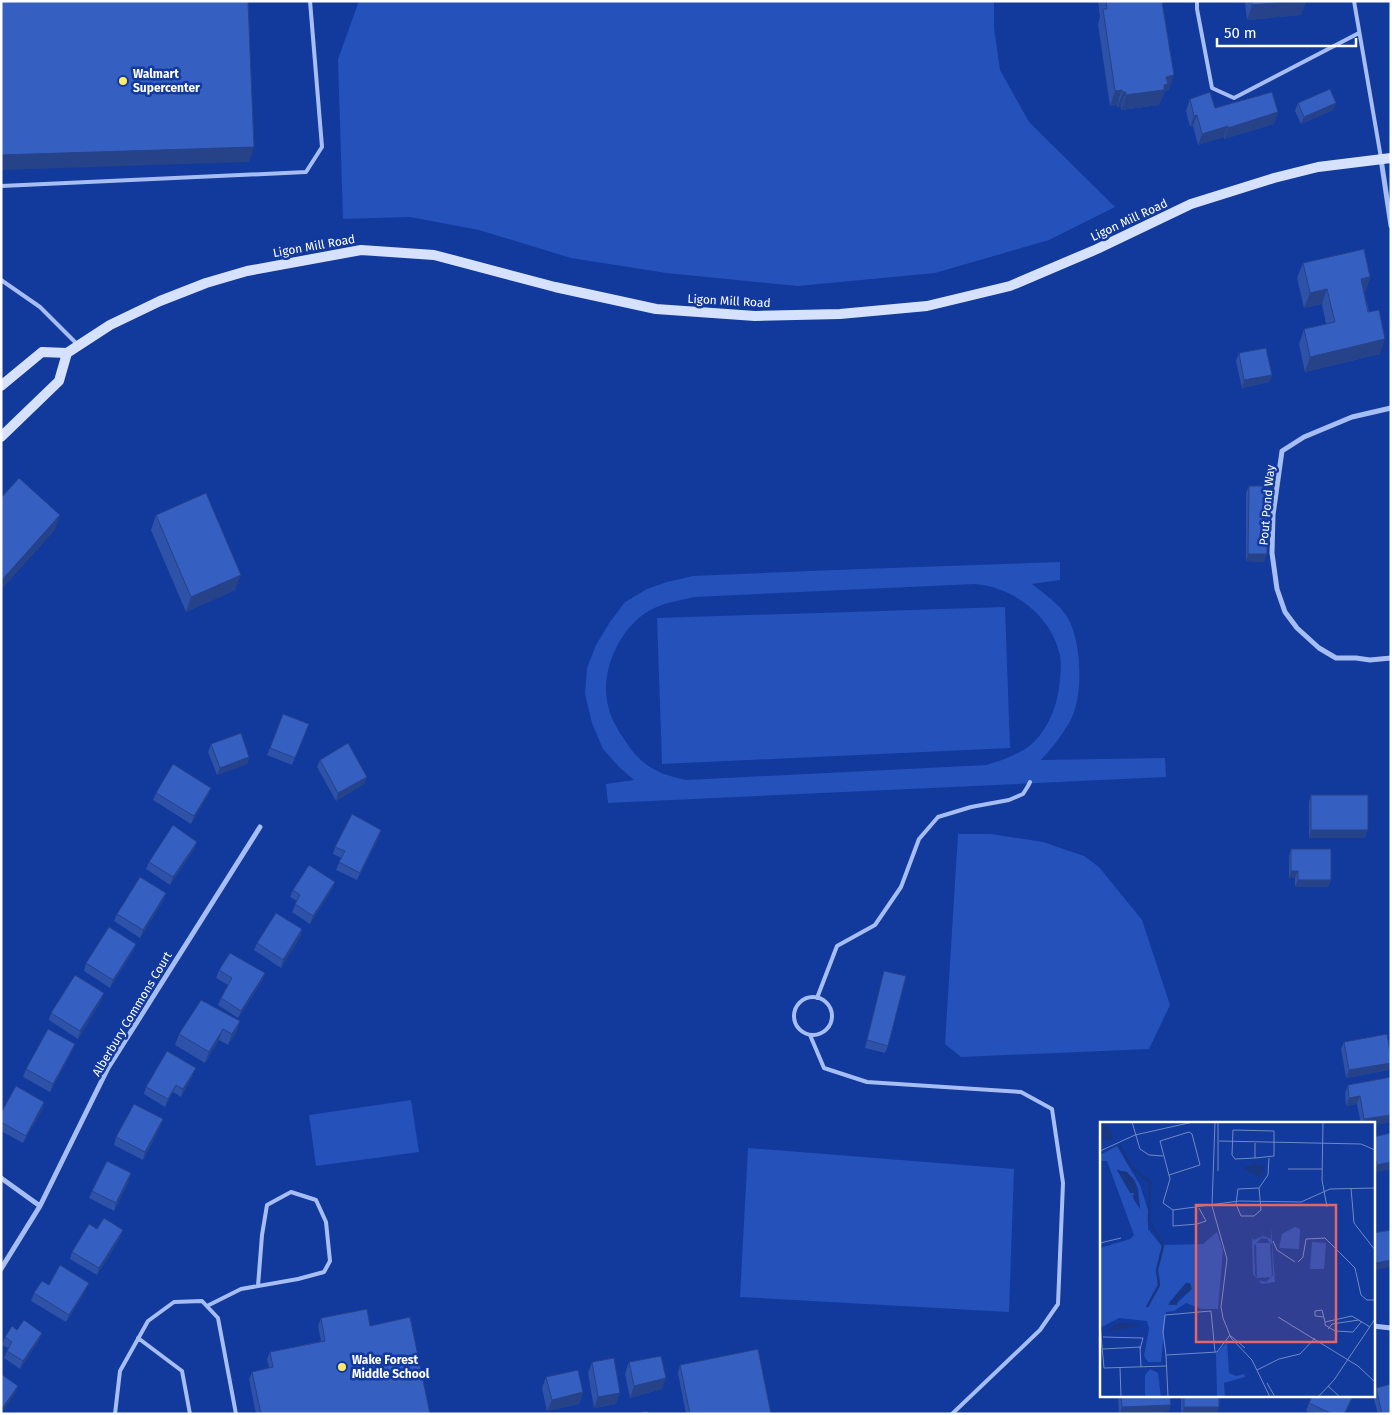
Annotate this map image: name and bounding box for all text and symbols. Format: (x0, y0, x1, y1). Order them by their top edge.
scale bar (1217, 15, 1356, 47)
text: 50 m (1224, 24, 1257, 42)
place label: Walmart Supercenter (133, 67, 200, 95)
marker: Walmart Supercenter (117, 75, 129, 87)
street label: Ligon Mill Road (1088, 196, 1170, 244)
street label: Ligon Mill Road (272, 232, 356, 260)
street label: Ligon Mill Road (687, 292, 771, 310)
street label: Pout Pond Way (1256, 464, 1278, 546)
street label: Alberbury Commons Court (89, 949, 175, 1079)
inset map (1100, 1122, 1374, 1398)
place label: Wake Forest Middle School (352, 1353, 430, 1381)
marker: Wake Forest Middle School (336, 1361, 348, 1373)

